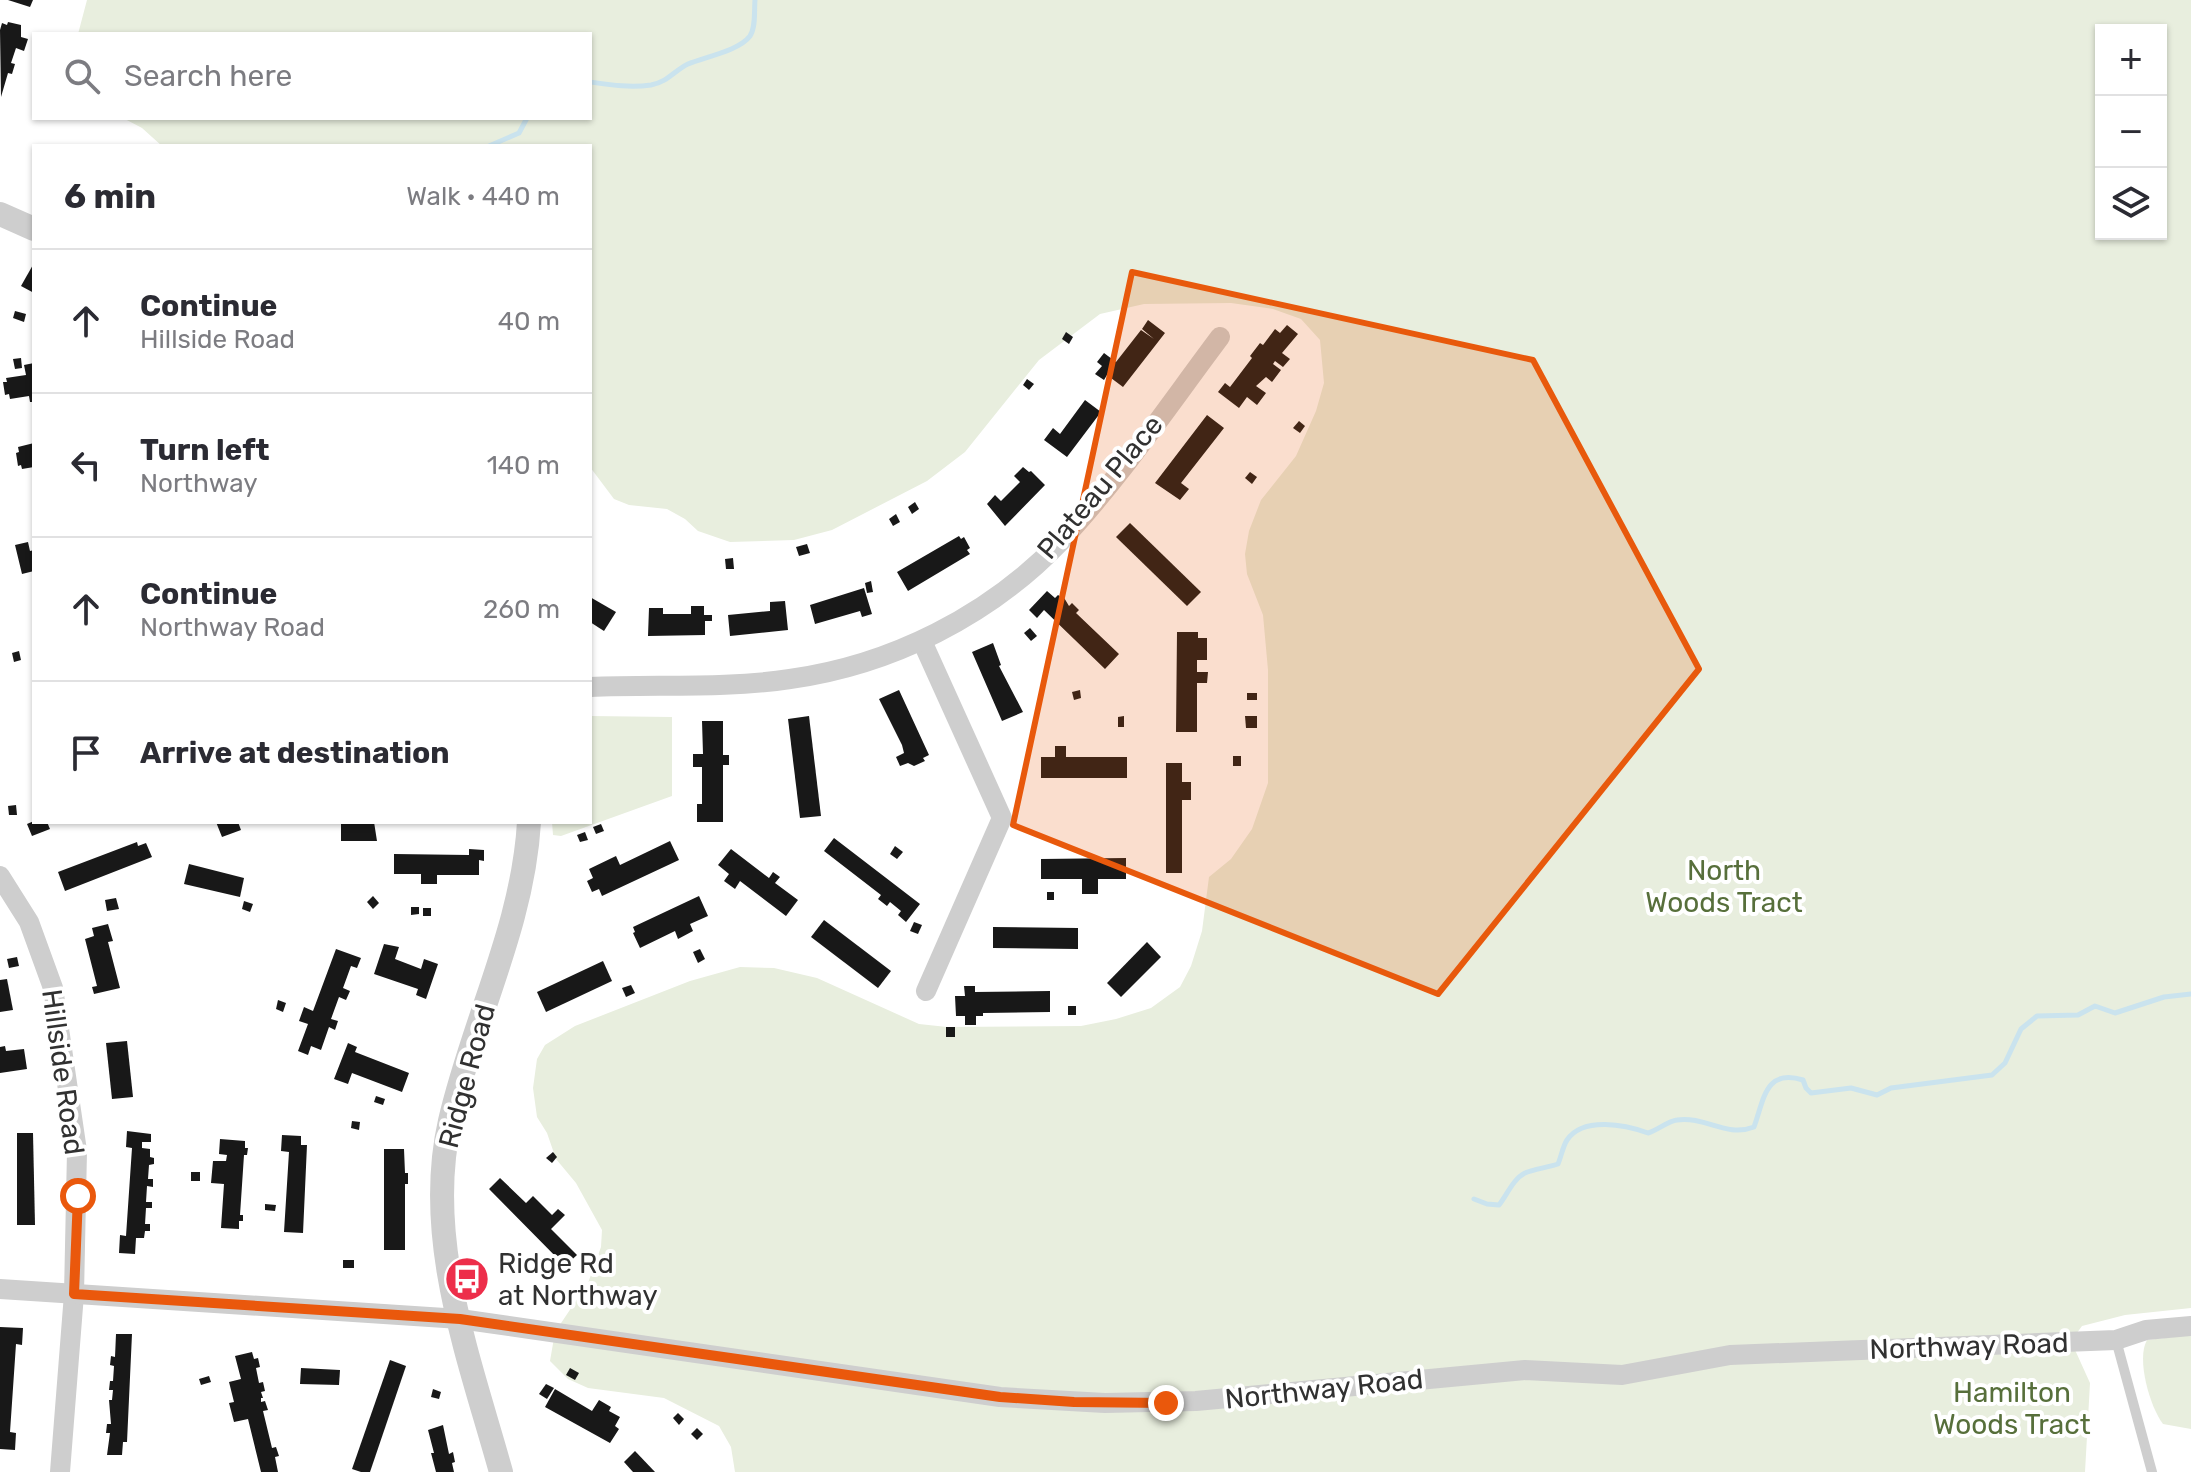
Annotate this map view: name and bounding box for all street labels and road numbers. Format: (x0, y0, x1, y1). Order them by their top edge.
street label: Plateau Place (1030, 408, 1170, 566)
street label: Hillside Road (35, 987, 91, 1157)
street label: Ridge Road (432, 1001, 502, 1151)
street label: Northway Road (1869, 1326, 2069, 1366)
street label: Northway Road (1223, 1362, 1425, 1416)

